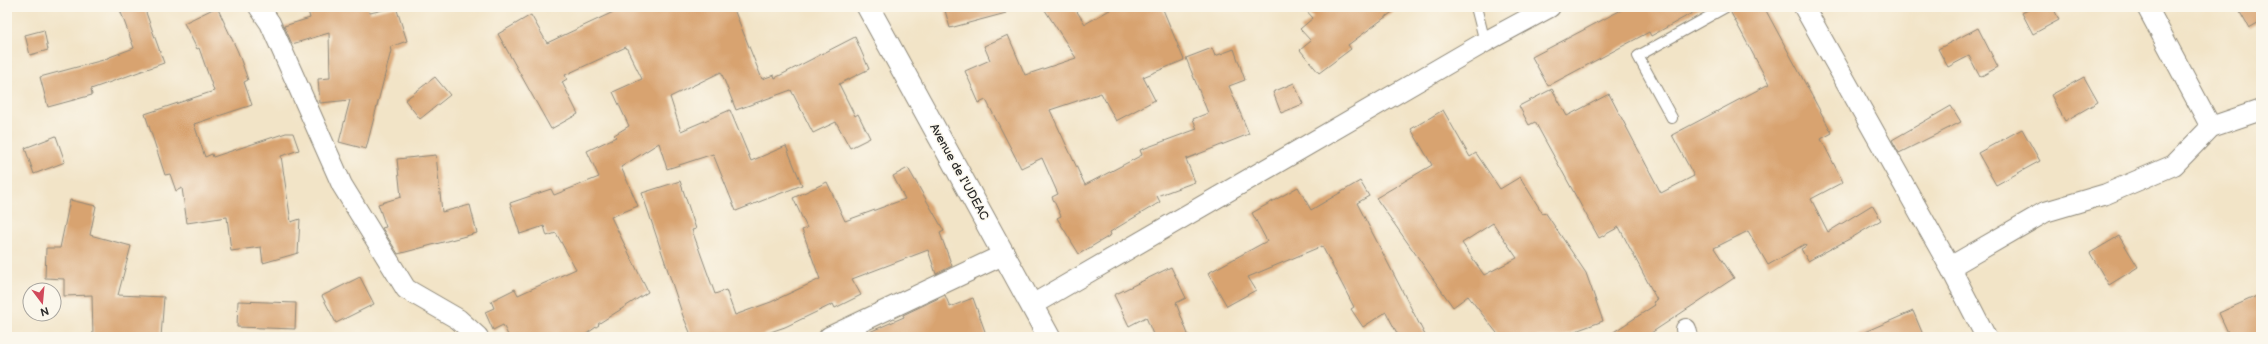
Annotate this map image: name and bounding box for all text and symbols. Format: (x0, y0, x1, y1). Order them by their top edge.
street label: Avenue de I'UDEAC (926, 121, 992, 223)
north arrow (22, 282, 62, 322)
text: N (39, 304, 50, 319)

